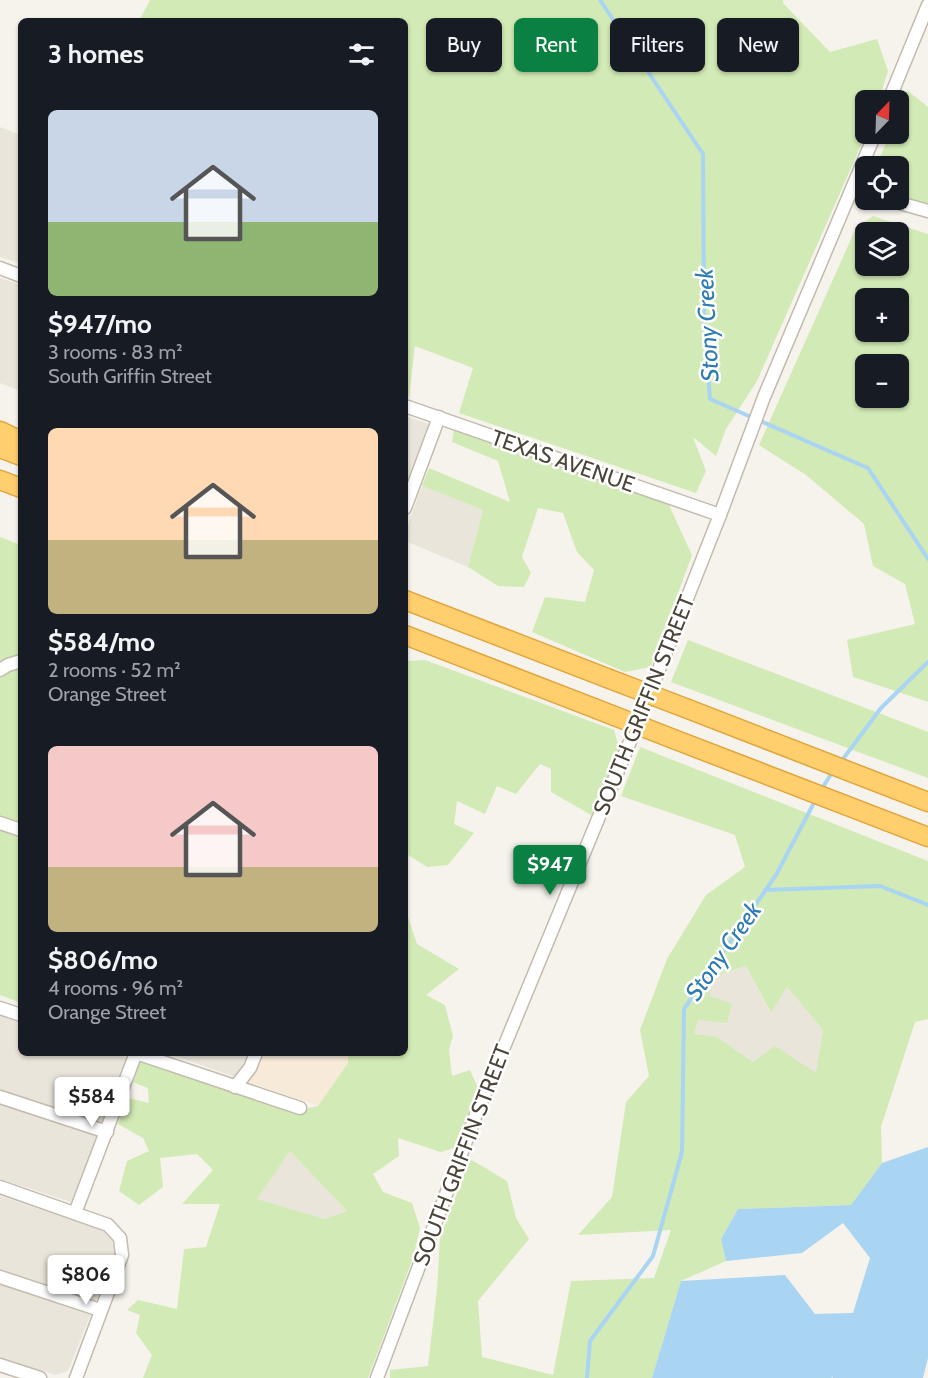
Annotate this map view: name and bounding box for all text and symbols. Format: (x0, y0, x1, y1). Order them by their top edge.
chip: Buy (426, 18, 502, 72)
chip: Rent (514, 18, 598, 72)
chip: Filters (610, 18, 705, 72)
chip: New (717, 18, 799, 72)
text: 3 homes (48, 38, 144, 70)
icon: filters (345, 38, 378, 71)
north arrow (855, 90, 909, 144)
map controls (855, 90, 909, 408)
icon: home (159, 149, 267, 257)
button: locate (855, 156, 909, 210)
button: layers (855, 222, 909, 276)
water label: Stony Creek (690, 267, 724, 382)
button: + (855, 288, 909, 342)
text: $947/mo (48, 308, 152, 340)
text: 3 rooms · 83 m² (48, 340, 183, 364)
button: − (855, 354, 909, 408)
text: South Griffin Street (48, 364, 212, 388)
street label: TEXAS AVENUE (488, 424, 638, 498)
icon: home (159, 467, 267, 575)
street label: SOUTH GRIFFIN STREET (588, 591, 701, 819)
text: $584/mo (48, 626, 155, 658)
text: 2 rooms · 52 m² (48, 658, 181, 682)
text: Orange Street (48, 682, 166, 706)
icon: home (159, 785, 267, 893)
pin: $947 (514, 845, 586, 896)
text: $947 (527, 852, 573, 876)
water label: Stony Creek (679, 896, 768, 1006)
text: $806/mo (48, 944, 158, 976)
text: 4 rooms · 96 m² (48, 976, 183, 1000)
text: Orange Street (48, 1000, 166, 1024)
street label: SOUTH GRIFFIN STREET (407, 1040, 517, 1269)
pin: $584 (56, 1077, 128, 1128)
text: $584 (69, 1084, 115, 1108)
pin: $806 (50, 1255, 122, 1306)
text: $806 (61, 1262, 111, 1286)

